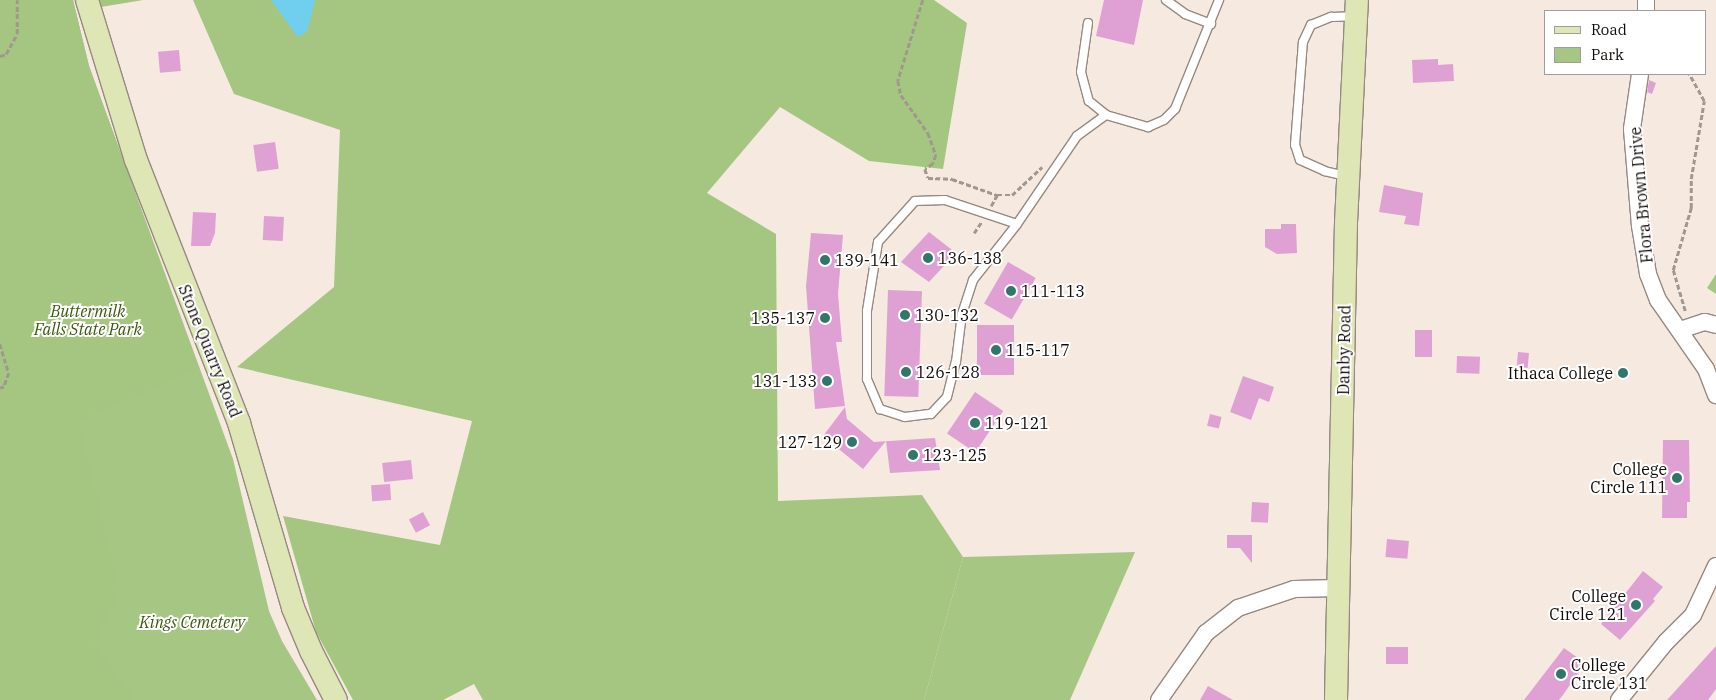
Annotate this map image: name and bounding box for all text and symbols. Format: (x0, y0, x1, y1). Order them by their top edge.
legend (1544, 10, 1706, 75)
text: Road (1591, 20, 1627, 39)
text: Park (1591, 45, 1624, 64)
street label: Flora Brown Drive (1625, 126, 1657, 264)
place label: 136-138 (938, 248, 1002, 268)
place label: 139-141 (835, 250, 899, 270)
marker: 136-138 (922, 252, 934, 264)
marker: 139-141 (819, 254, 831, 266)
place label: 111-113 (1021, 281, 1085, 301)
street label: Stone Quarry Road (175, 282, 245, 420)
marker: 111-113 (1005, 285, 1017, 297)
park label: Buttermilk Falls State Park (34, 301, 142, 339)
place label: 130-132 (915, 305, 979, 325)
street label: Danby Road (1334, 305, 1354, 395)
place label: 135-137 (751, 308, 815, 328)
marker: 130-132 (899, 309, 911, 321)
marker: 135-137 (819, 312, 831, 324)
place label: 115-117 (1006, 340, 1070, 360)
marker: 115-117 (990, 344, 1002, 356)
place label: 126-128 (916, 362, 980, 382)
place label: Ithaca College (1508, 363, 1613, 383)
marker: 126-128 (900, 366, 912, 378)
marker: Ithaca College (1617, 367, 1629, 379)
place label: 131-133 (753, 371, 817, 391)
marker: 131-133 (821, 375, 833, 387)
place label: 119-121 (985, 413, 1049, 433)
marker: 119-121 (969, 417, 981, 429)
place label: 127-129 (778, 432, 842, 452)
marker: 127-129 (846, 436, 858, 448)
place label: 123-125 (923, 445, 987, 465)
marker: 123-125 (907, 449, 919, 461)
place label: College Circle 111 (1590, 459, 1667, 497)
marker: College Circle 111 (1671, 472, 1683, 484)
place label: College Circle 121 (1549, 586, 1626, 624)
marker: College Circle 121 (1630, 599, 1642, 611)
park label: Kings Cemetery (139, 612, 245, 632)
place label: College Circle 131 (1571, 655, 1648, 693)
marker: College Circle 131 (1555, 668, 1567, 680)

